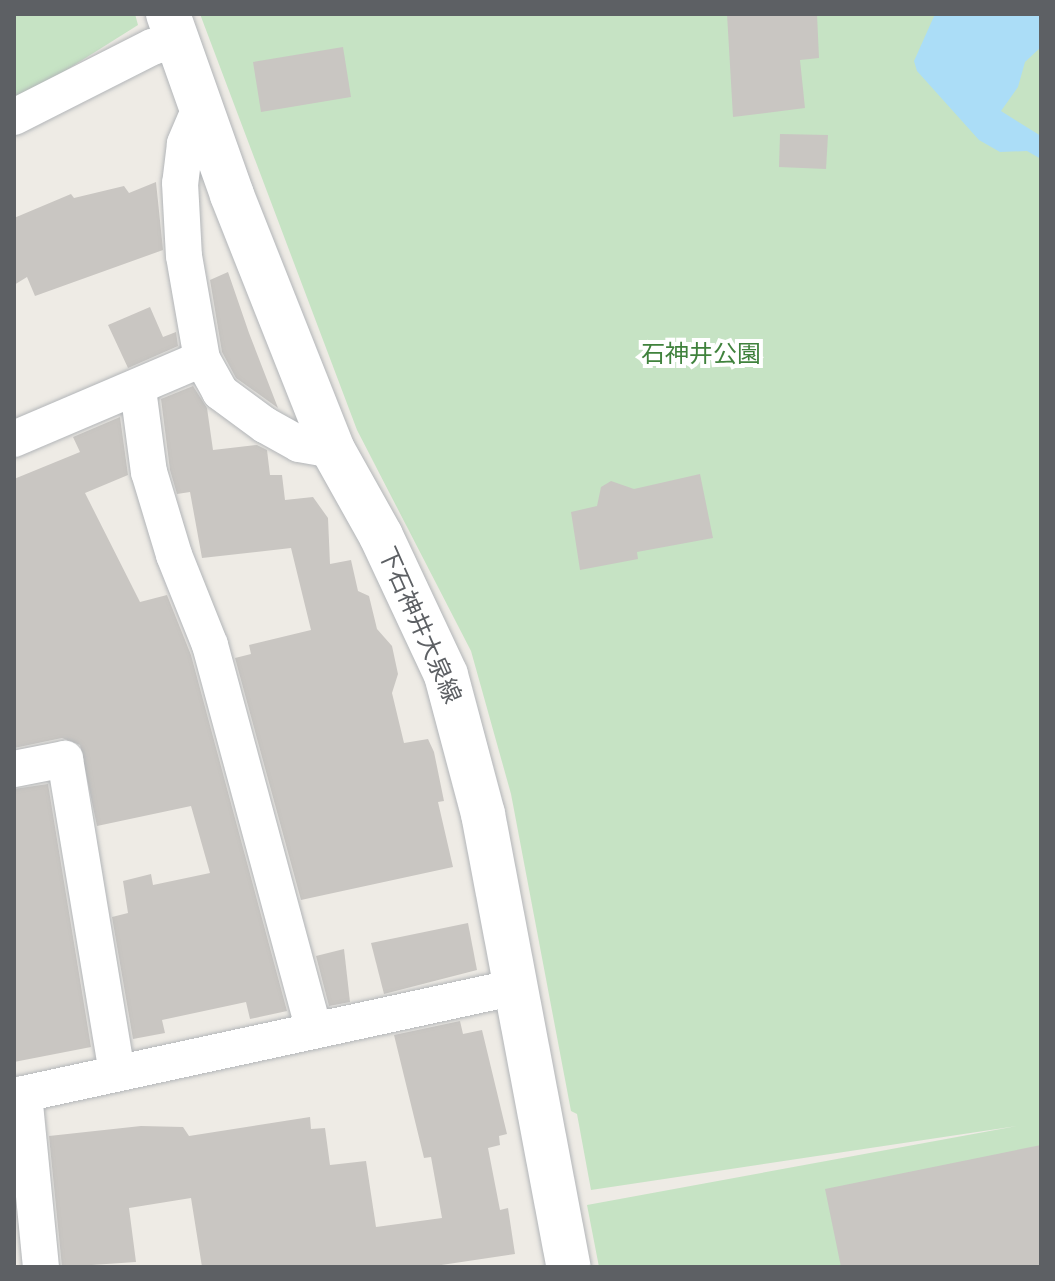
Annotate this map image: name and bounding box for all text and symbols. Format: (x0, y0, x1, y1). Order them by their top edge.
park label: 石神井公園 (641, 340, 761, 368)
street label: 下石神井大泉線 (373, 542, 467, 708)

